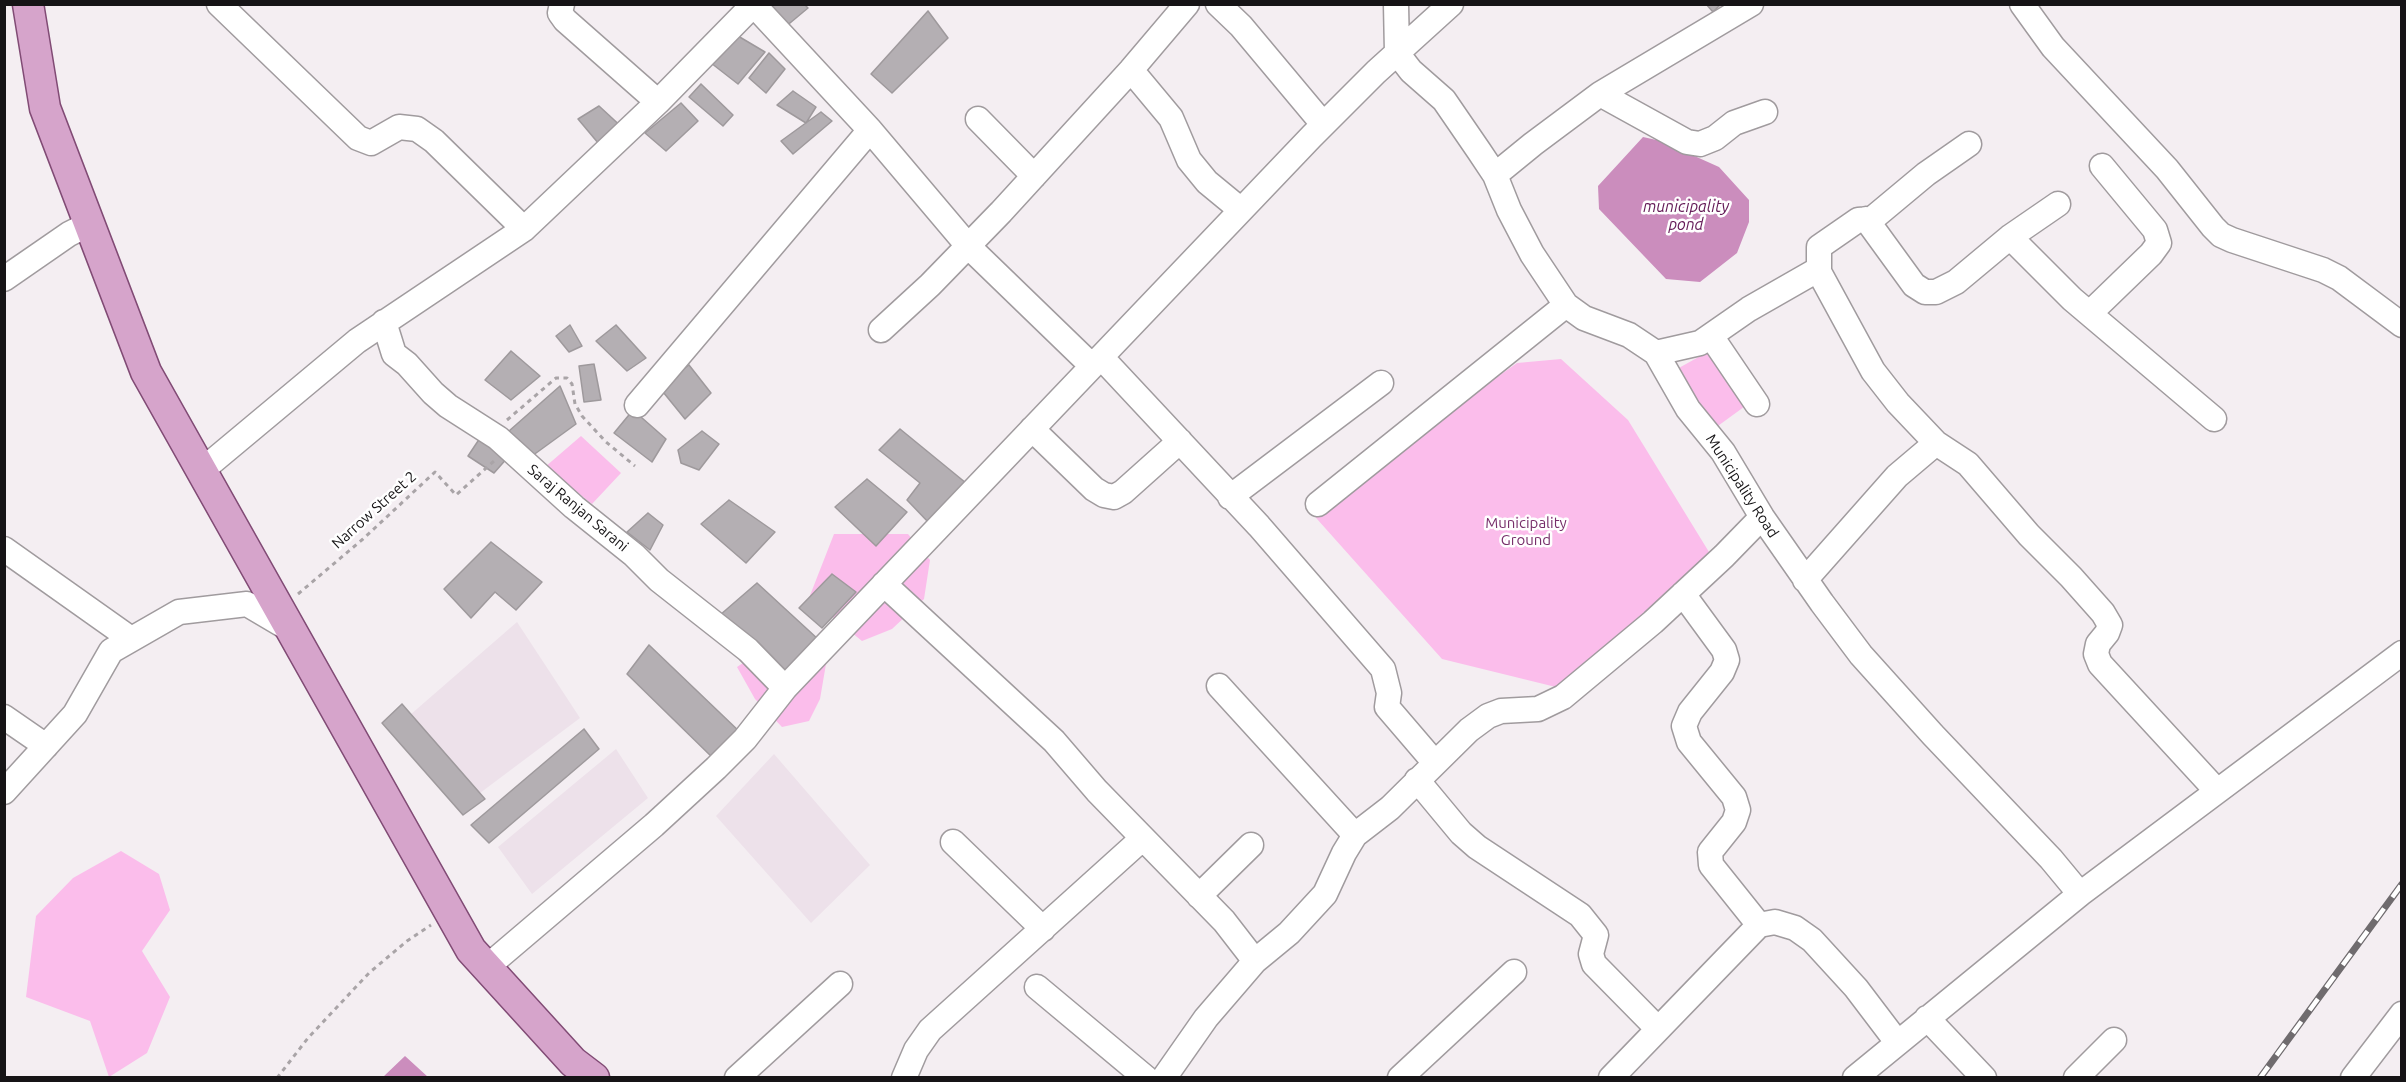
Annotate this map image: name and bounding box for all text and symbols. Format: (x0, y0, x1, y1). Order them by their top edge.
water label: municipality pond (1643, 197, 1729, 235)
street label: Municipality Road (1702, 431, 1782, 541)
street label: Saraj Ranjan Sarani (524, 461, 632, 555)
street label: Narrow Street 2 (328, 467, 420, 553)
park label: Municipality Ground (1485, 514, 1567, 549)

